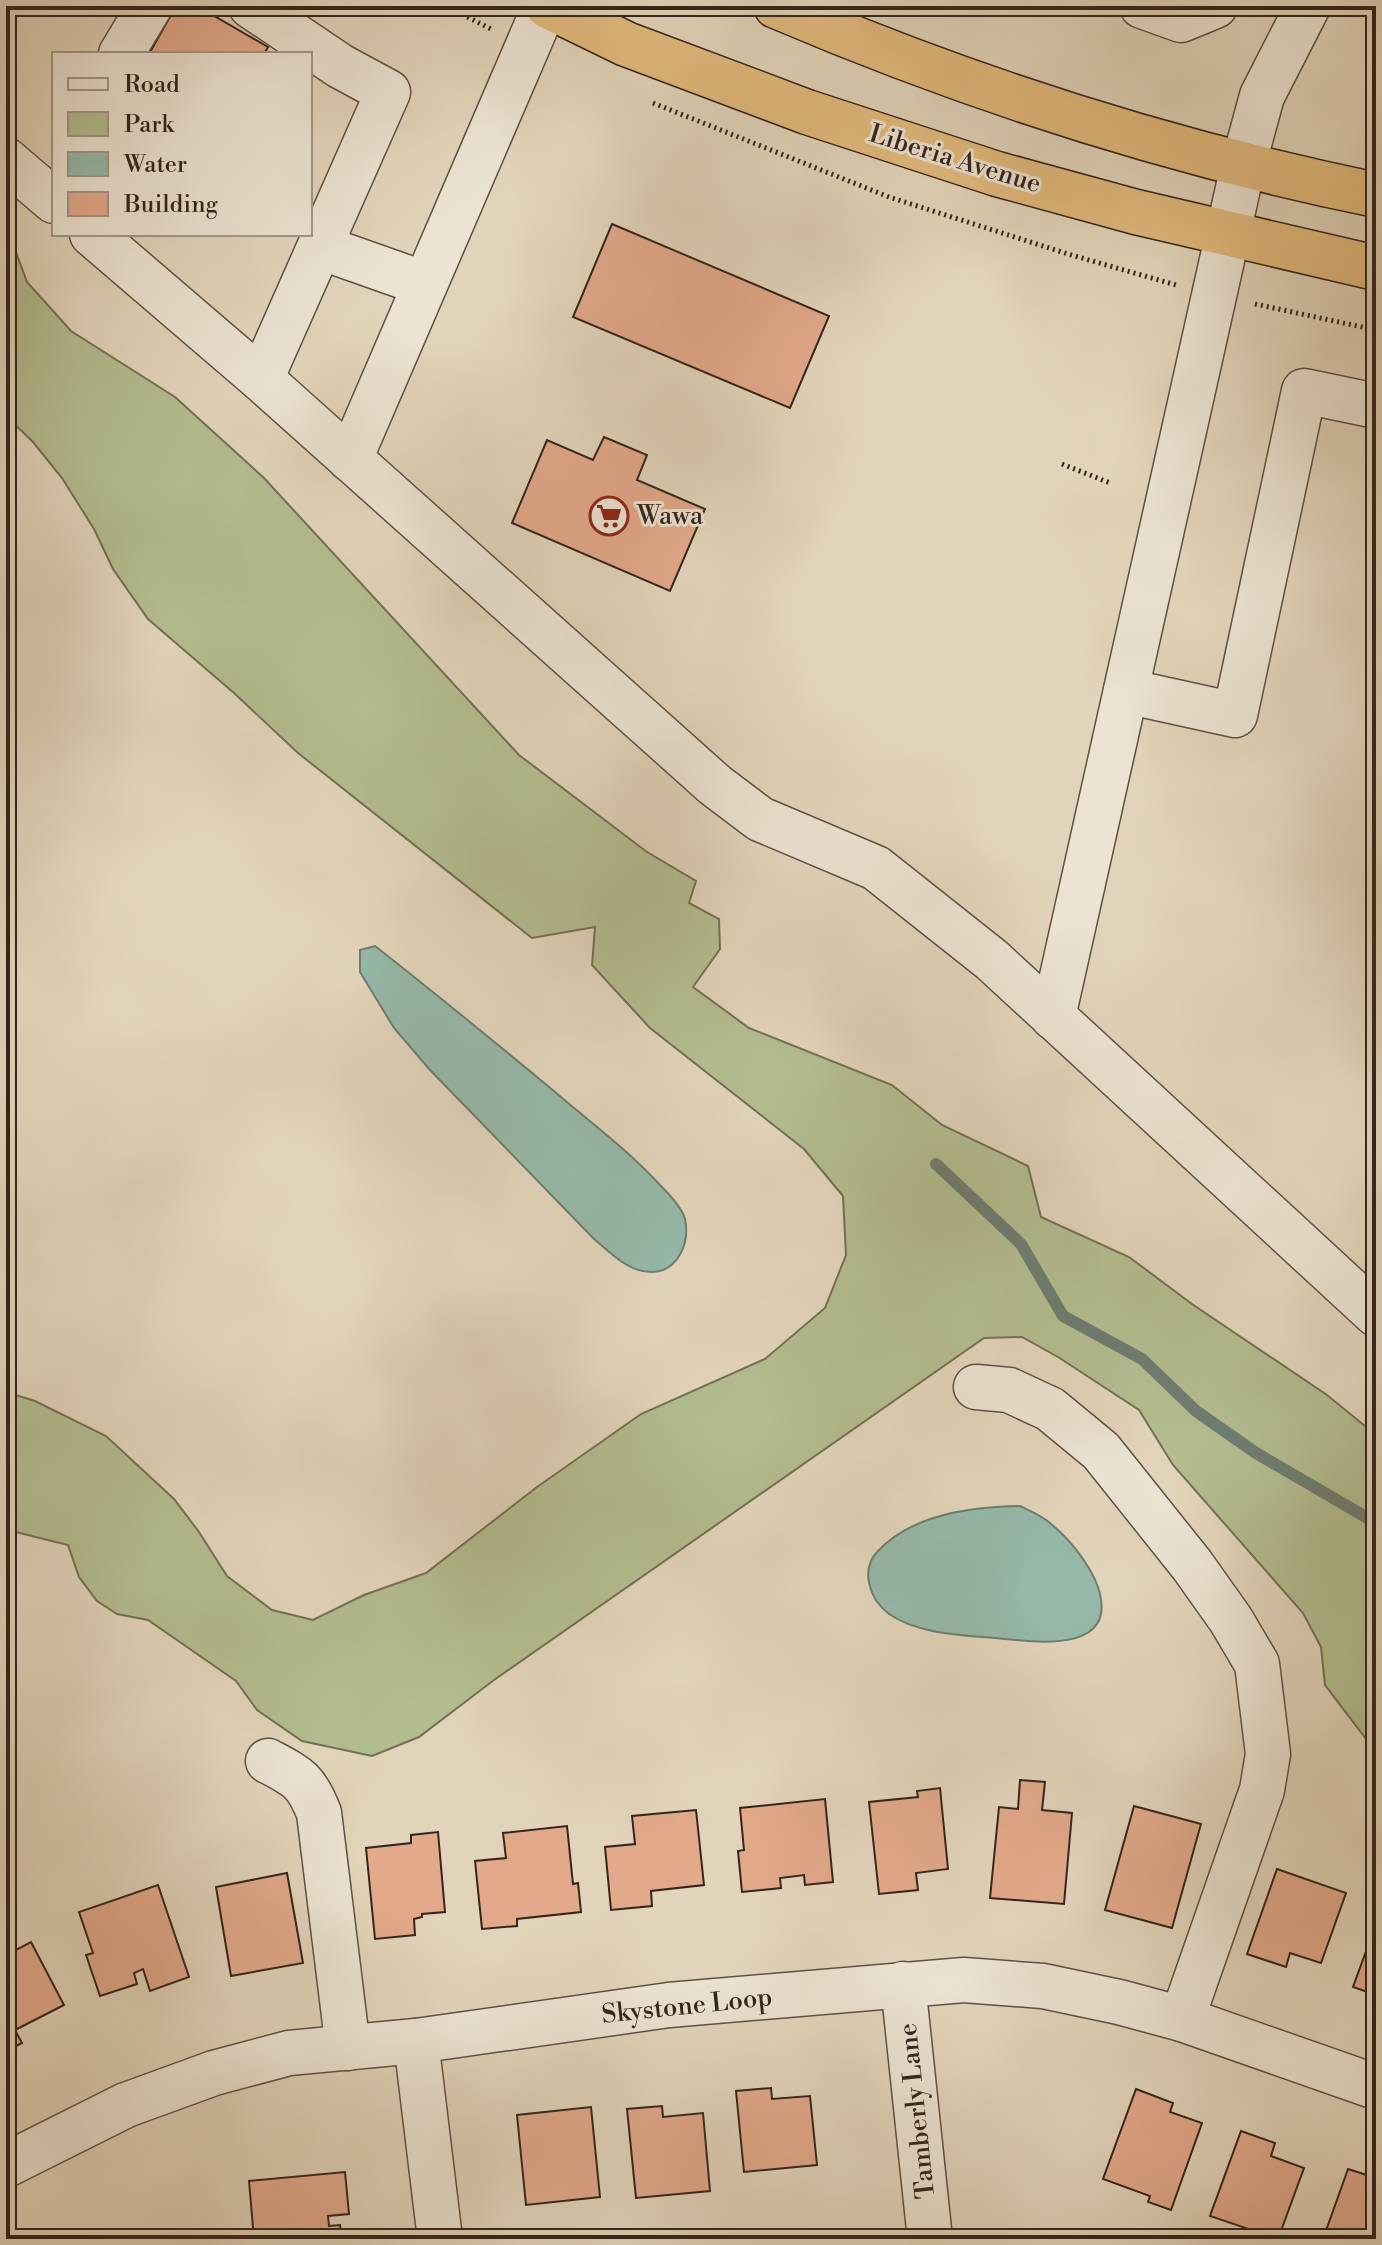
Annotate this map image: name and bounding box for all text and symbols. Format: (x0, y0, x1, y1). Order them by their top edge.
legend (52, 52, 312, 236)
text: Road (124, 70, 180, 100)
text: Park (124, 110, 175, 140)
street label: Liberia Avenue (865, 118, 1045, 200)
text: Water (123, 150, 187, 180)
text: Building (123, 190, 218, 220)
supermarket icon: Wawa (588, 495, 630, 537)
place label: Wawa (636, 500, 704, 532)
street label: Skystone Loop (600, 1981, 774, 2031)
street label: Tamberly Lane (892, 2022, 942, 2200)

